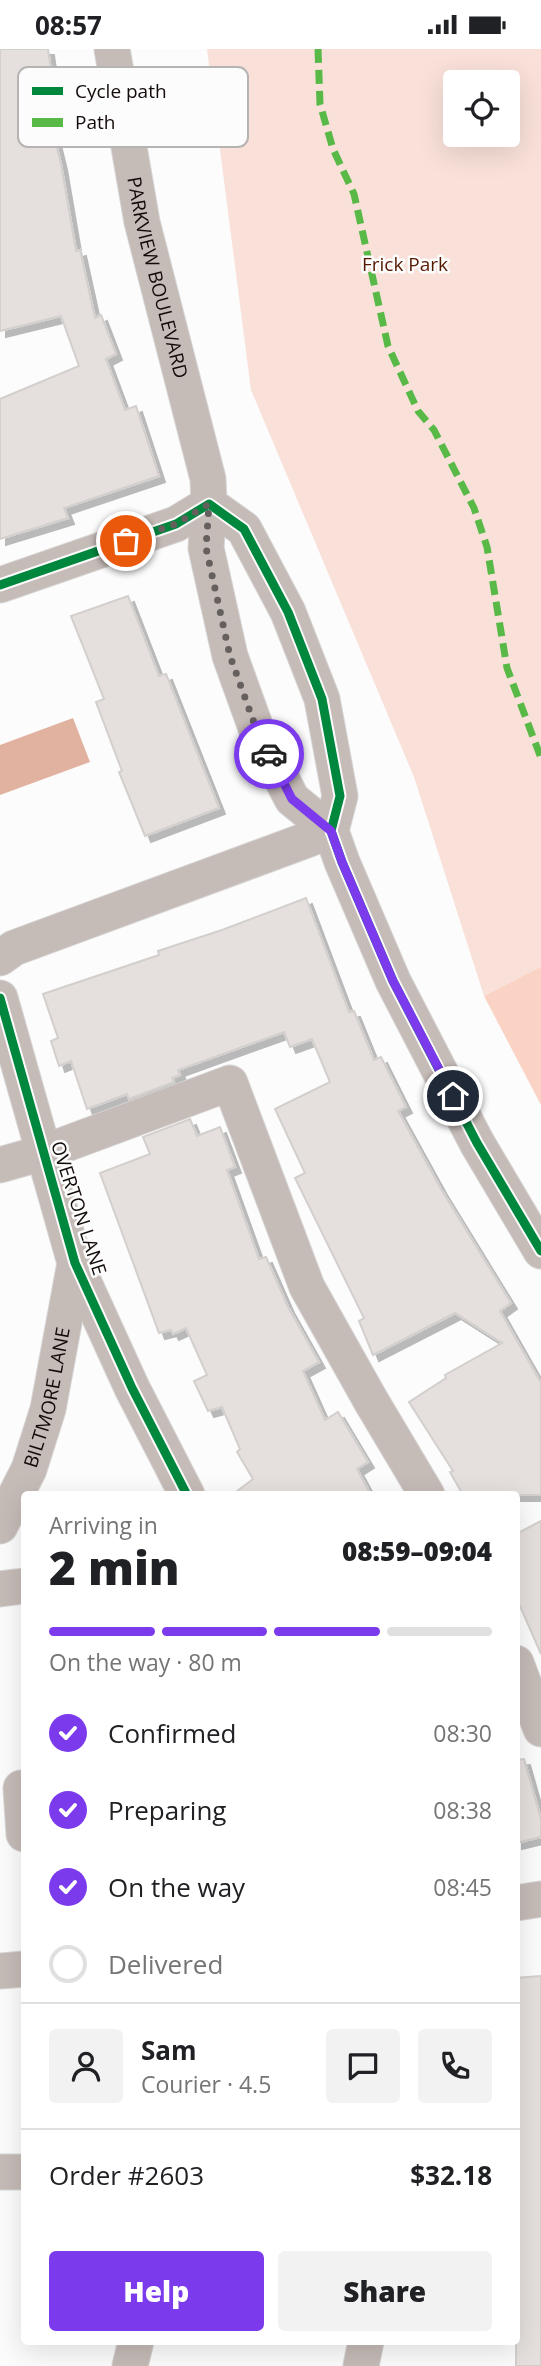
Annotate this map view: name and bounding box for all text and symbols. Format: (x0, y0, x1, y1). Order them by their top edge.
text: 08:57 (35, 7, 102, 43)
legend (18, 67, 248, 147)
map controls (443, 70, 520, 147)
button: locate (443, 70, 520, 147)
text: Cycle path (75, 78, 167, 104)
text: Path (75, 109, 115, 135)
street label: PARKVIEW BOULEVARD (121, 174, 195, 381)
park label: Frick Park (362, 251, 448, 277)
pin (96, 511, 156, 571)
icon: bag (107, 522, 145, 560)
courier (234, 719, 304, 789)
icon: car (250, 735, 288, 773)
pin (423, 1066, 483, 1126)
icon: home (434, 1077, 472, 1115)
street label: OVERTON LANE (45, 1138, 113, 1278)
street label: BILTMORE LANE (17, 1325, 76, 1471)
text: Arriving in (49, 1509, 158, 1541)
text: 08:59–09:04 (342, 1533, 492, 1569)
text: 2 min (49, 1536, 180, 1598)
text: On the way · 80 m (49, 1646, 242, 1678)
icon: check (49, 1714, 87, 1752)
text: Confirmed (108, 1715, 236, 1751)
text: 08:30 (433, 1717, 492, 1749)
icon: check (49, 1791, 87, 1829)
text: Preparing (108, 1792, 226, 1828)
text: 08:38 (433, 1794, 492, 1826)
icon: check (49, 1868, 87, 1906)
text: On the way (108, 1869, 245, 1905)
text: 08:45 (433, 1871, 492, 1903)
text: Delivered (108, 1946, 223, 1982)
button: person (49, 2029, 123, 2103)
button: chat (326, 2029, 400, 2103)
button: phone (418, 2029, 492, 2103)
text: Sam (141, 2032, 197, 2068)
text: Courier · 4.5 (141, 2068, 271, 2100)
text: Order #2603 (49, 2157, 204, 2193)
text: $32.18 (410, 2157, 492, 2193)
button: Help (49, 2251, 264, 2331)
button: Share (278, 2251, 492, 2331)

